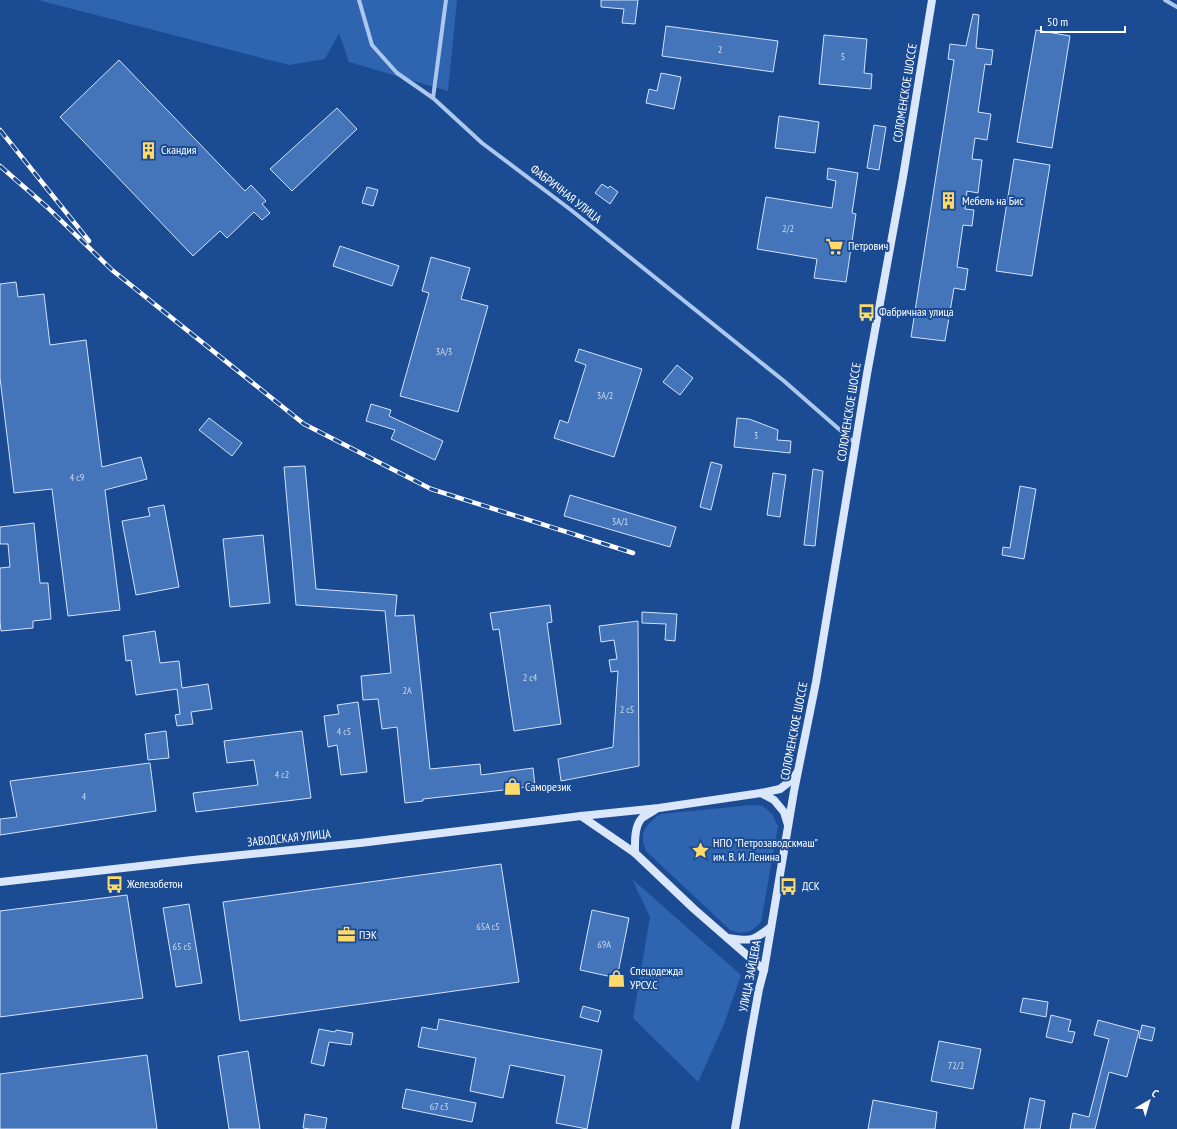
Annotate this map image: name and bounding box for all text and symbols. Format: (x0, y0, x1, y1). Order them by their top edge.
scale bar (1041, 8, 1125, 34)
text: 50 m (1047, 14, 1068, 29)
street label: СОЛОМЕНСКОЕ ШОССЕ (889, 42, 920, 143)
house number: 2 (718, 43, 722, 56)
house number: 5 (841, 50, 845, 63)
building icon: Скандия (138, 140, 158, 160)
place label: Скандия (161, 142, 197, 157)
street label: ФАБРИЧНАЯ УЛИЦА (528, 161, 605, 226)
building icon: Мебель на Бис (939, 191, 959, 211)
place label: Мебель на Бис (962, 193, 1024, 208)
house number: 2/2 (782, 222, 794, 235)
supermarket icon: Петрович (825, 236, 845, 256)
place label: Петрович (848, 238, 889, 253)
bus stop icon: Фабричная улица (856, 302, 876, 322)
place label: Фабричная улица (879, 304, 954, 319)
house number: 3А/3 (436, 345, 452, 358)
street label: СОЛОМЕНСКОЕ ШОССЕ (833, 361, 864, 462)
house number: 3А/2 (597, 389, 613, 402)
house number: 3 (754, 429, 758, 442)
house number: 4 с9 (70, 471, 84, 484)
house number: 3А/1 (612, 515, 628, 528)
house number: 2 с4 (523, 671, 538, 684)
street label: СОЛОМЕНСКОЕ ШОССЕ (777, 680, 810, 781)
house number: 2А (402, 684, 412, 697)
house number: 2 с5 (620, 703, 634, 716)
house number: 4 с5 (337, 725, 351, 738)
house number: 4 с2 (275, 768, 289, 781)
shop icon: Саморезик (502, 777, 522, 797)
place label: Саморезик (525, 779, 571, 794)
house number: 4 (82, 790, 87, 803)
street label: ЗАВОДСКАЯ УЛИЦА (246, 826, 332, 849)
place label: НПО "Петрозаводскмаш" им. В. И. Ленина (713, 835, 818, 864)
place icon: НПО "Петрозаводскмаш" им. В. И. Ленина (690, 840, 710, 860)
bus stop icon: Железобетон (104, 874, 124, 894)
place label: Железобетон (126, 876, 183, 891)
bus stop icon: ДСК (779, 876, 799, 896)
place label: ДСК (802, 878, 820, 893)
house number: 65А с5 (476, 920, 500, 933)
office icon: ПЭК (336, 925, 356, 945)
place label: ПЭК (359, 927, 377, 942)
house number: 69А (597, 938, 611, 951)
street label: УЛИЦА ЗАЙЦЕВА (735, 938, 764, 1013)
house number: 65 с5 (172, 940, 192, 953)
place label: Спецодежда УРСУ.С (630, 963, 683, 992)
shop icon: Спецодежда УРСУ.С (607, 968, 627, 988)
house number: 72/2 (948, 1059, 964, 1072)
north arrow (1129, 1081, 1169, 1121)
text: С (1149, 1086, 1161, 1100)
house number: 67 с3 (430, 1100, 448, 1113)

